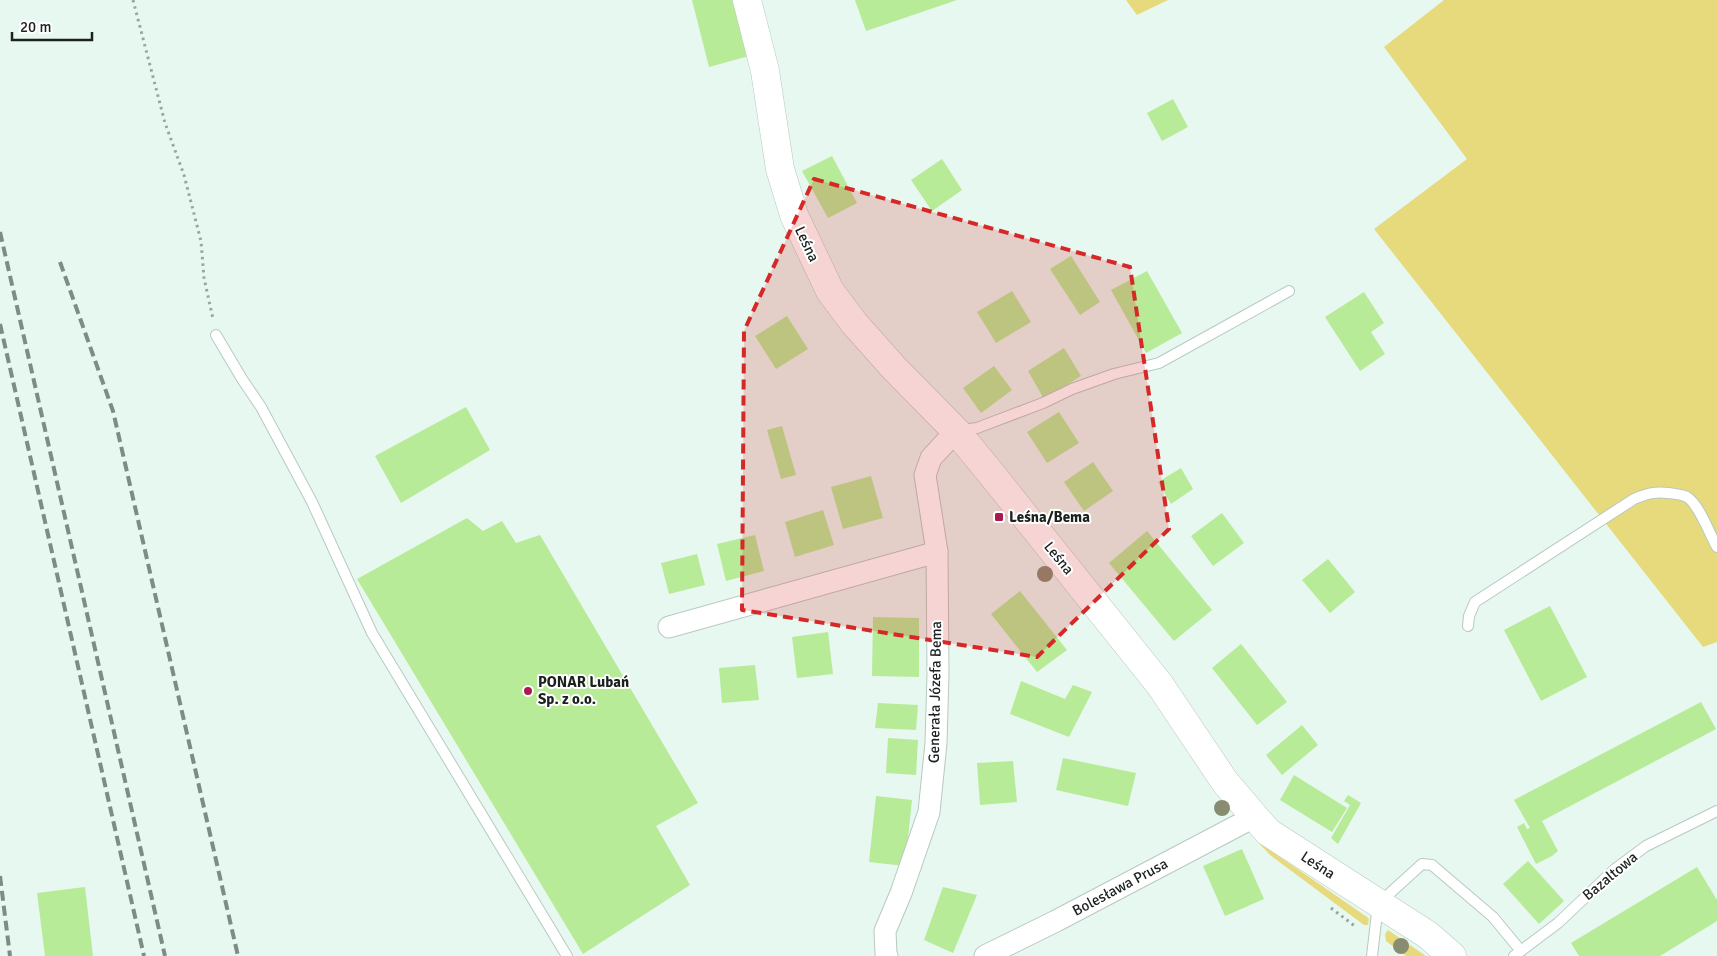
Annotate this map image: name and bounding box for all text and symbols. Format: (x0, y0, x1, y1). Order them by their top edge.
scale bar (12, 10, 92, 42)
text: 20 m (20, 18, 51, 36)
street label: Leśna (791, 223, 823, 265)
place label: Leśna/Bema (1009, 508, 1090, 526)
marker: Leśna/Bema (993, 511, 1005, 523)
street label: Leśna (1040, 538, 1078, 578)
street label: Generała Józefa Bema (925, 621, 945, 763)
place label: PONAR Lubań Sp. z o.o. (538, 673, 629, 708)
marker: PONAR Lubań Sp. z o.o. (522, 685, 534, 697)
street label: Leśna (1297, 847, 1339, 883)
street label: Bazaltowa (1579, 848, 1641, 904)
street label: Bolesława Prusa (1069, 854, 1171, 920)

